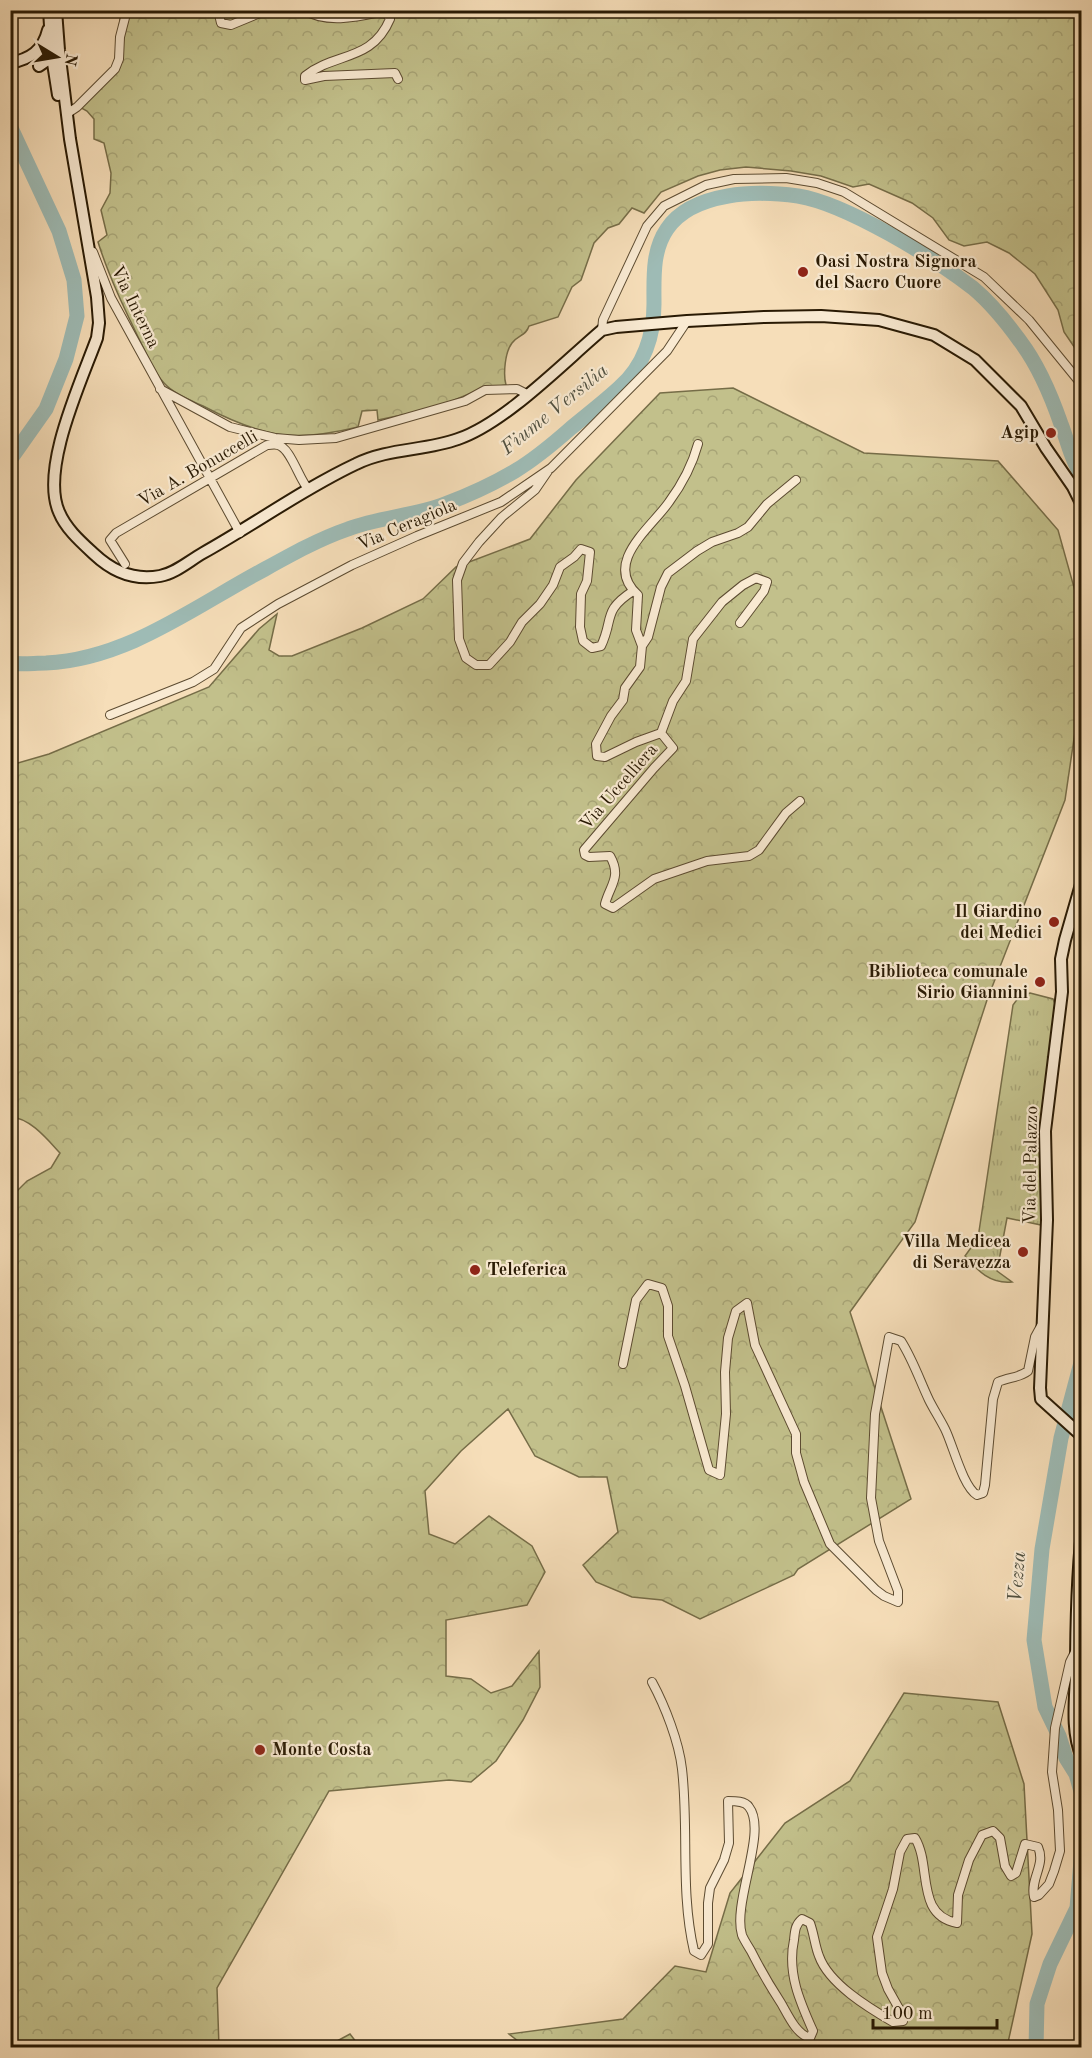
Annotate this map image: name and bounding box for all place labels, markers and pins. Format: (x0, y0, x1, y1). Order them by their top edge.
place label: Oasi Nostra Signora del Sacro Cuore (815, 253, 977, 292)
marker: Oasi Nostra Signora del Sacro Cuore (796, 265, 810, 279)
place label: Agip (1000, 424, 1039, 442)
marker: Agip (1044, 426, 1058, 440)
place label: Il Giardino dei Medici (954, 903, 1042, 942)
marker: Il Giardino dei Medici (1047, 915, 1061, 929)
place label: Biblioteca comunale Sirio Giannini (868, 963, 1028, 1002)
marker: Biblioteca comunale Sirio Giannini (1033, 975, 1047, 989)
place label: Villa Medicea di Seravezza (902, 1233, 1011, 1272)
marker: Villa Medicea di Seravezza (1016, 1245, 1030, 1259)
place label: Teleferica (487, 1261, 567, 1279)
marker: Teleferica (468, 1263, 482, 1277)
place label: Monte Costa (272, 1741, 372, 1759)
marker: Monte Costa (253, 1743, 267, 1757)

